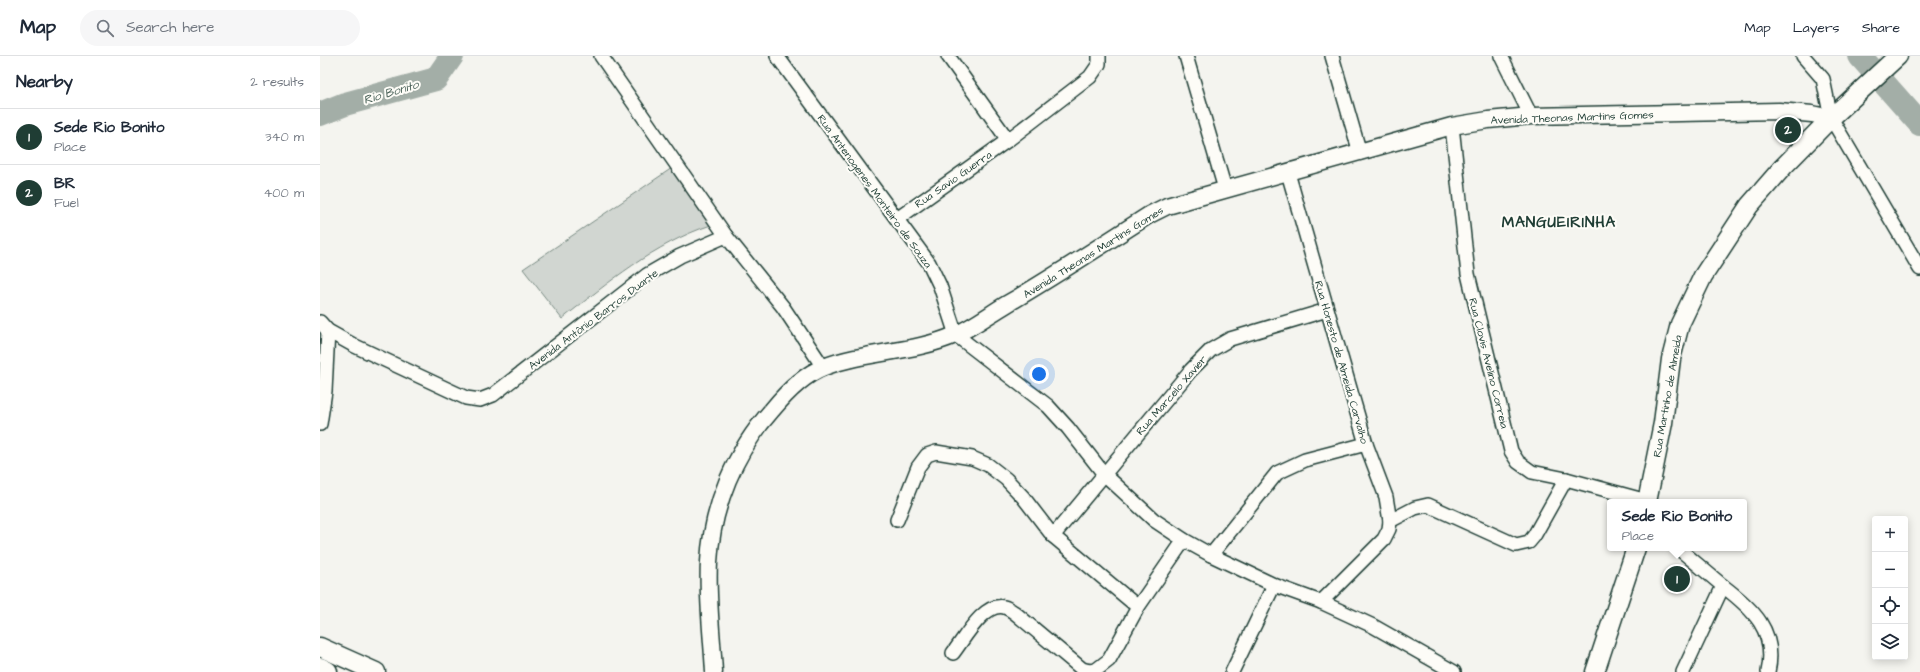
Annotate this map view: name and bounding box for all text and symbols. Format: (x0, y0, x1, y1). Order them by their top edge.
search box (80, 10, 360, 46)
text: Map (20, 14, 56, 41)
icon: search (94, 17, 116, 39)
text: Search here (126, 17, 215, 38)
text: Map (1744, 18, 1771, 38)
text: Layers (1793, 18, 1840, 38)
text: Share (1862, 18, 1900, 38)
text: Nearby (16, 70, 73, 94)
text: 2 results (250, 73, 304, 91)
water label: Rio Bonito (362, 76, 422, 109)
street label: Avenida Theonas Martins Gomes (1490, 107, 1654, 128)
street label: Rua Antenogenes Monteiro de Souza (813, 111, 936, 272)
pin: 2 (1775, 115, 1801, 145)
text: Sede Rio Bonito (54, 117, 164, 138)
text: 1 (28, 128, 30, 146)
text: 340 m (265, 128, 304, 146)
text: Place (54, 138, 86, 156)
street label: Rua Savio Guerra (912, 147, 995, 212)
text: BR (54, 173, 75, 194)
text: 2 (25, 184, 33, 202)
text: 400 m (263, 184, 304, 202)
text: Fuel (54, 194, 79, 212)
street label: Avenida Theonas Martins Gomes (1020, 203, 1167, 302)
district label: MANGUEIRINHA (1502, 212, 1616, 233)
street label: Avenida Antônio Barros Duarte (525, 266, 661, 373)
street label: Rua Honesto de Almeida Carvalho (1311, 279, 1372, 446)
street label: Rua Clovis Avelino Correia (1465, 296, 1512, 430)
street label: Rua Martinho de Almeida (1649, 333, 1686, 458)
street label: Rua Marcelo Xavier (1133, 352, 1210, 438)
your location (1029, 364, 1049, 384)
popup (1607, 499, 1747, 551)
text: Sede Rio Bonito (1622, 506, 1732, 527)
map controls (1872, 516, 1908, 660)
button: + (1872, 516, 1908, 552)
text: Place (1622, 527, 1654, 545)
button: − (1872, 552, 1908, 588)
pin: 1 (1664, 564, 1690, 594)
button: locate (1872, 588, 1908, 624)
button: layers (1872, 624, 1908, 660)

